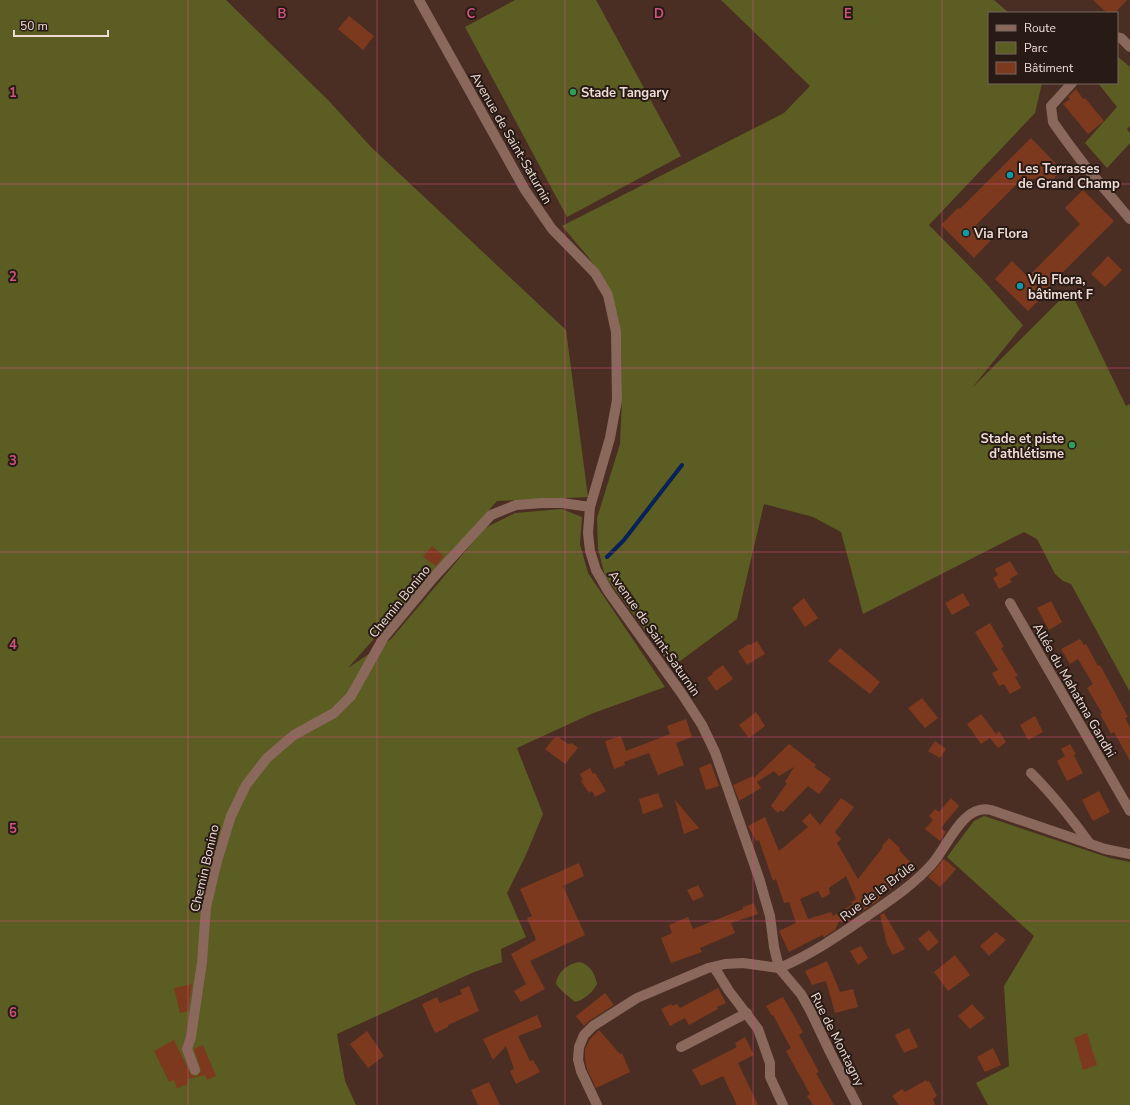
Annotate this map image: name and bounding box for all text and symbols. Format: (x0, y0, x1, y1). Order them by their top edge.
text: B (278, 5, 287, 23)
text: C (467, 5, 476, 23)
text: D (654, 5, 664, 23)
text: E (844, 5, 852, 23)
scale bar (14, 12, 108, 38)
legend (988, 12, 1118, 84)
text: 50 m (20, 18, 48, 34)
text: Route (1024, 20, 1056, 36)
text: Parc (1024, 40, 1048, 56)
text: Bâtiment (1024, 60, 1074, 76)
street label: Avenue de Saint-Saturnin (466, 69, 556, 208)
text: 1 (9, 84, 17, 102)
place label: Stade Tangary (581, 84, 669, 102)
marker: Stade Tangary (568, 87, 578, 97)
place label: Les Terrasses de Grand Champ (1018, 160, 1120, 193)
marker: Les Terrasses de Grand Champ (1005, 170, 1015, 180)
place label: Via Flora (973, 225, 1028, 243)
marker: Via Flora (961, 228, 971, 238)
text: 2 (9, 268, 17, 286)
place label: Via Flora, bâtiment F (1027, 271, 1093, 304)
marker: Via Flora, bâtiment F (1015, 281, 1025, 291)
place label: Stade et piste d'athlétisme (981, 430, 1064, 463)
marker: Stade et piste d'athlétisme (1067, 440, 1077, 450)
text: 3 (9, 452, 17, 470)
street label: Chemin Bonino (365, 561, 435, 642)
street label: Avenue de Saint-Saturnin (604, 567, 704, 700)
street label: Allée du Mahatma Gandhi (1028, 620, 1120, 761)
text: 4 (9, 636, 17, 654)
text: 5 (9, 820, 17, 838)
street label: Chemin Bonino (186, 823, 224, 914)
street label: Rue de la Brûle (836, 858, 919, 926)
street label: Rue de Montagny (806, 990, 869, 1090)
text: 6 (9, 1004, 17, 1022)

